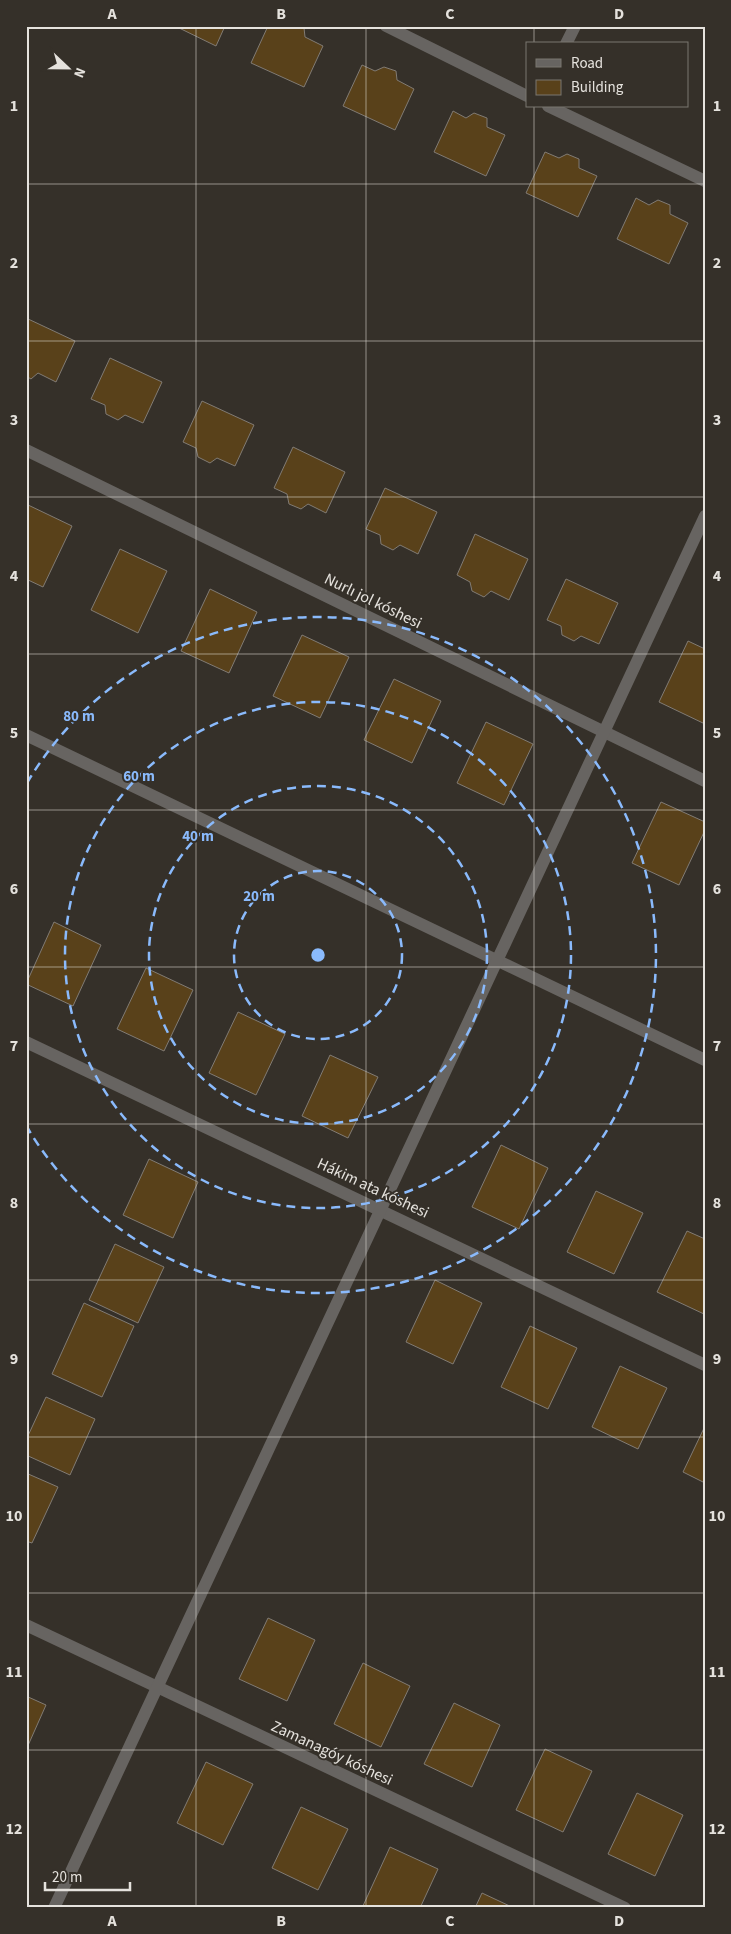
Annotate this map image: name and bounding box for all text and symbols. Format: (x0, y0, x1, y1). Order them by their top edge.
text: A (106, 3, 117, 25)
text: B (276, 3, 286, 25)
text: C (445, 3, 455, 25)
text: D (614, 3, 624, 25)
north arrow (42, 42, 92, 92)
legend (526, 42, 688, 108)
text: Road (571, 53, 603, 74)
text: N (68, 64, 90, 81)
text: Building (571, 77, 624, 98)
text: 1 (10, 95, 18, 117)
text: 1 (713, 95, 721, 117)
text: 2 (10, 252, 18, 274)
text: 2 (713, 252, 721, 274)
text: 3 (10, 409, 18, 431)
text: 3 (713, 409, 721, 431)
text: 4 (10, 565, 19, 587)
text: 4 (713, 565, 722, 587)
street label: Nurlı jol kóshesi (321, 568, 425, 634)
text: 80 m (63, 706, 95, 727)
text: 5 (10, 722, 18, 744)
text: 5 (713, 722, 721, 744)
text: 60 m (123, 766, 155, 787)
text: 40 m (182, 826, 214, 847)
text: 6 (10, 878, 18, 900)
text: 6 (713, 878, 721, 900)
text: 20 m (243, 886, 275, 907)
centre of rings (309, 946, 327, 964)
text: 7 (10, 1035, 18, 1057)
text: 7 (713, 1035, 721, 1057)
street label: Hákim ata kóshesi (313, 1152, 433, 1224)
text: 8 (10, 1192, 18, 1214)
text: 8 (713, 1192, 721, 1214)
text: 9 (10, 1348, 18, 1370)
text: 9 (713, 1348, 721, 1370)
text: 10 (6, 1505, 22, 1527)
text: 10 (709, 1505, 725, 1527)
text: 11 (6, 1661, 22, 1683)
text: 11 (709, 1661, 725, 1683)
street label: Zamanagóy kóshesi (268, 1715, 396, 1791)
text: 12 (6, 1818, 22, 1840)
text: 12 (709, 1818, 725, 1840)
scale bar (45, 1859, 130, 1891)
text: 20 m (52, 1867, 82, 1888)
text: A (106, 1910, 117, 1932)
text: B (276, 1910, 286, 1932)
text: C (445, 1910, 455, 1932)
text: D (614, 1910, 624, 1932)

